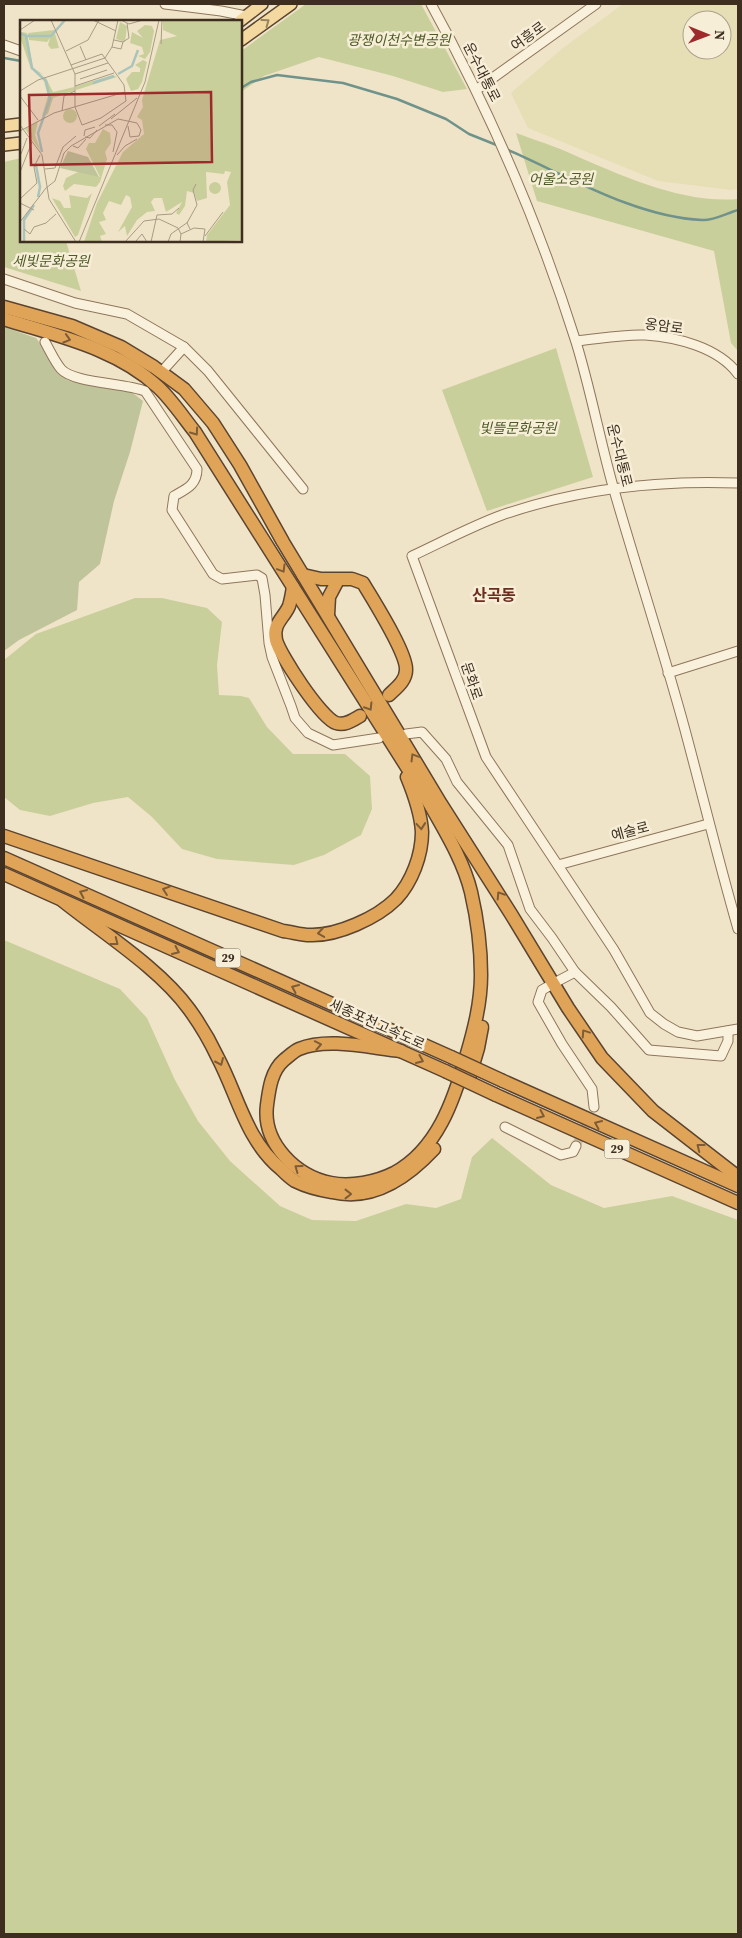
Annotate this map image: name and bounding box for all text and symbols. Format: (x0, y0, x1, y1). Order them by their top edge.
north arrow (682, 10, 732, 60)
street label: 여흥로 (506, 16, 550, 55)
one-way arrow (260, 19, 270, 28)
inset map (20, 20, 242, 242)
park label: 광쟁이천수변공원 (347, 30, 452, 50)
text: N (710, 30, 730, 41)
street label: 운수대통로 (458, 39, 506, 105)
park label: 어울소공원 (529, 169, 594, 189)
park label: 세빛문화공원 (12, 251, 91, 271)
street label: 옹암로 (643, 313, 685, 339)
one-way arrow (62, 333, 71, 343)
park label: 빛뜰문화공원 (479, 418, 558, 438)
street label: 운수대통로 (603, 421, 638, 489)
one-way arrow (189, 426, 198, 436)
one-way arrow (276, 564, 286, 573)
district label: 산곡동 (472, 584, 516, 606)
street label: 문화로 (456, 659, 488, 703)
one-way arrow (363, 701, 372, 710)
one-way arrow (410, 754, 420, 763)
street label: 예술로 (609, 816, 651, 846)
one-way arrow (415, 822, 426, 830)
one-way arrow (162, 886, 171, 896)
one-way arrow (79, 889, 88, 900)
one-way arrow (497, 892, 506, 901)
one-way arrow (317, 928, 326, 938)
one-way arrow (109, 936, 118, 944)
one-way arrow (171, 945, 180, 956)
road number: 29 (216, 948, 240, 968)
one-way arrow (291, 983, 300, 994)
street label: 세종포천고속도로 (326, 994, 428, 1054)
one-way arrow (582, 1030, 592, 1039)
one-way arrow (314, 1040, 323, 1051)
one-way arrow (415, 1054, 424, 1065)
one-way arrow (214, 1057, 225, 1066)
one-way arrow (536, 1108, 545, 1119)
one-way arrow (594, 1119, 603, 1130)
road number: 29 (604, 1140, 630, 1158)
one-way arrow (697, 1145, 706, 1153)
one-way arrow (294, 1165, 304, 1174)
one-way arrow (344, 1189, 352, 1199)

